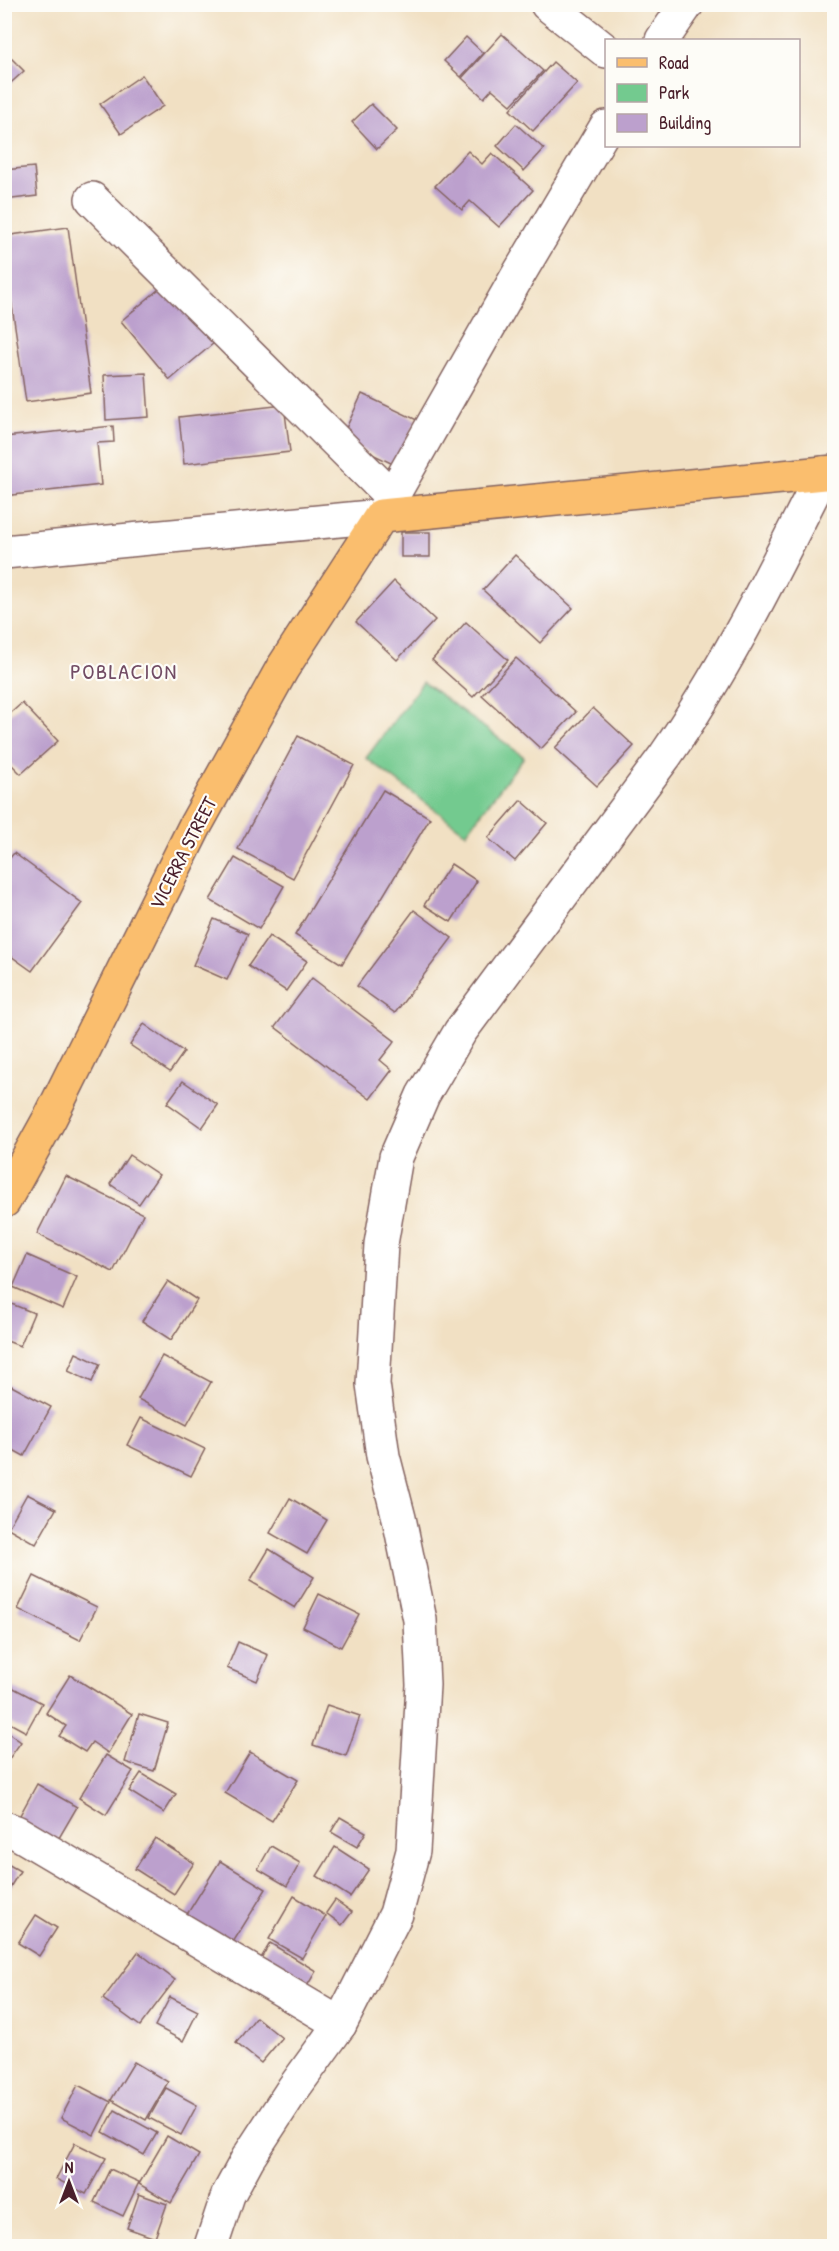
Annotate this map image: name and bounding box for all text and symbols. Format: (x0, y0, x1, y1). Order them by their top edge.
legend (605, 39, 800, 147)
text: Road (659, 50, 689, 75)
text: Park (659, 80, 690, 105)
text: Building (659, 110, 711, 135)
district label: POBLACION (70, 656, 178, 686)
street label: VICERRA STREET (143, 791, 223, 914)
north arrow (39, 2152, 99, 2212)
text: N (65, 2156, 74, 2178)

